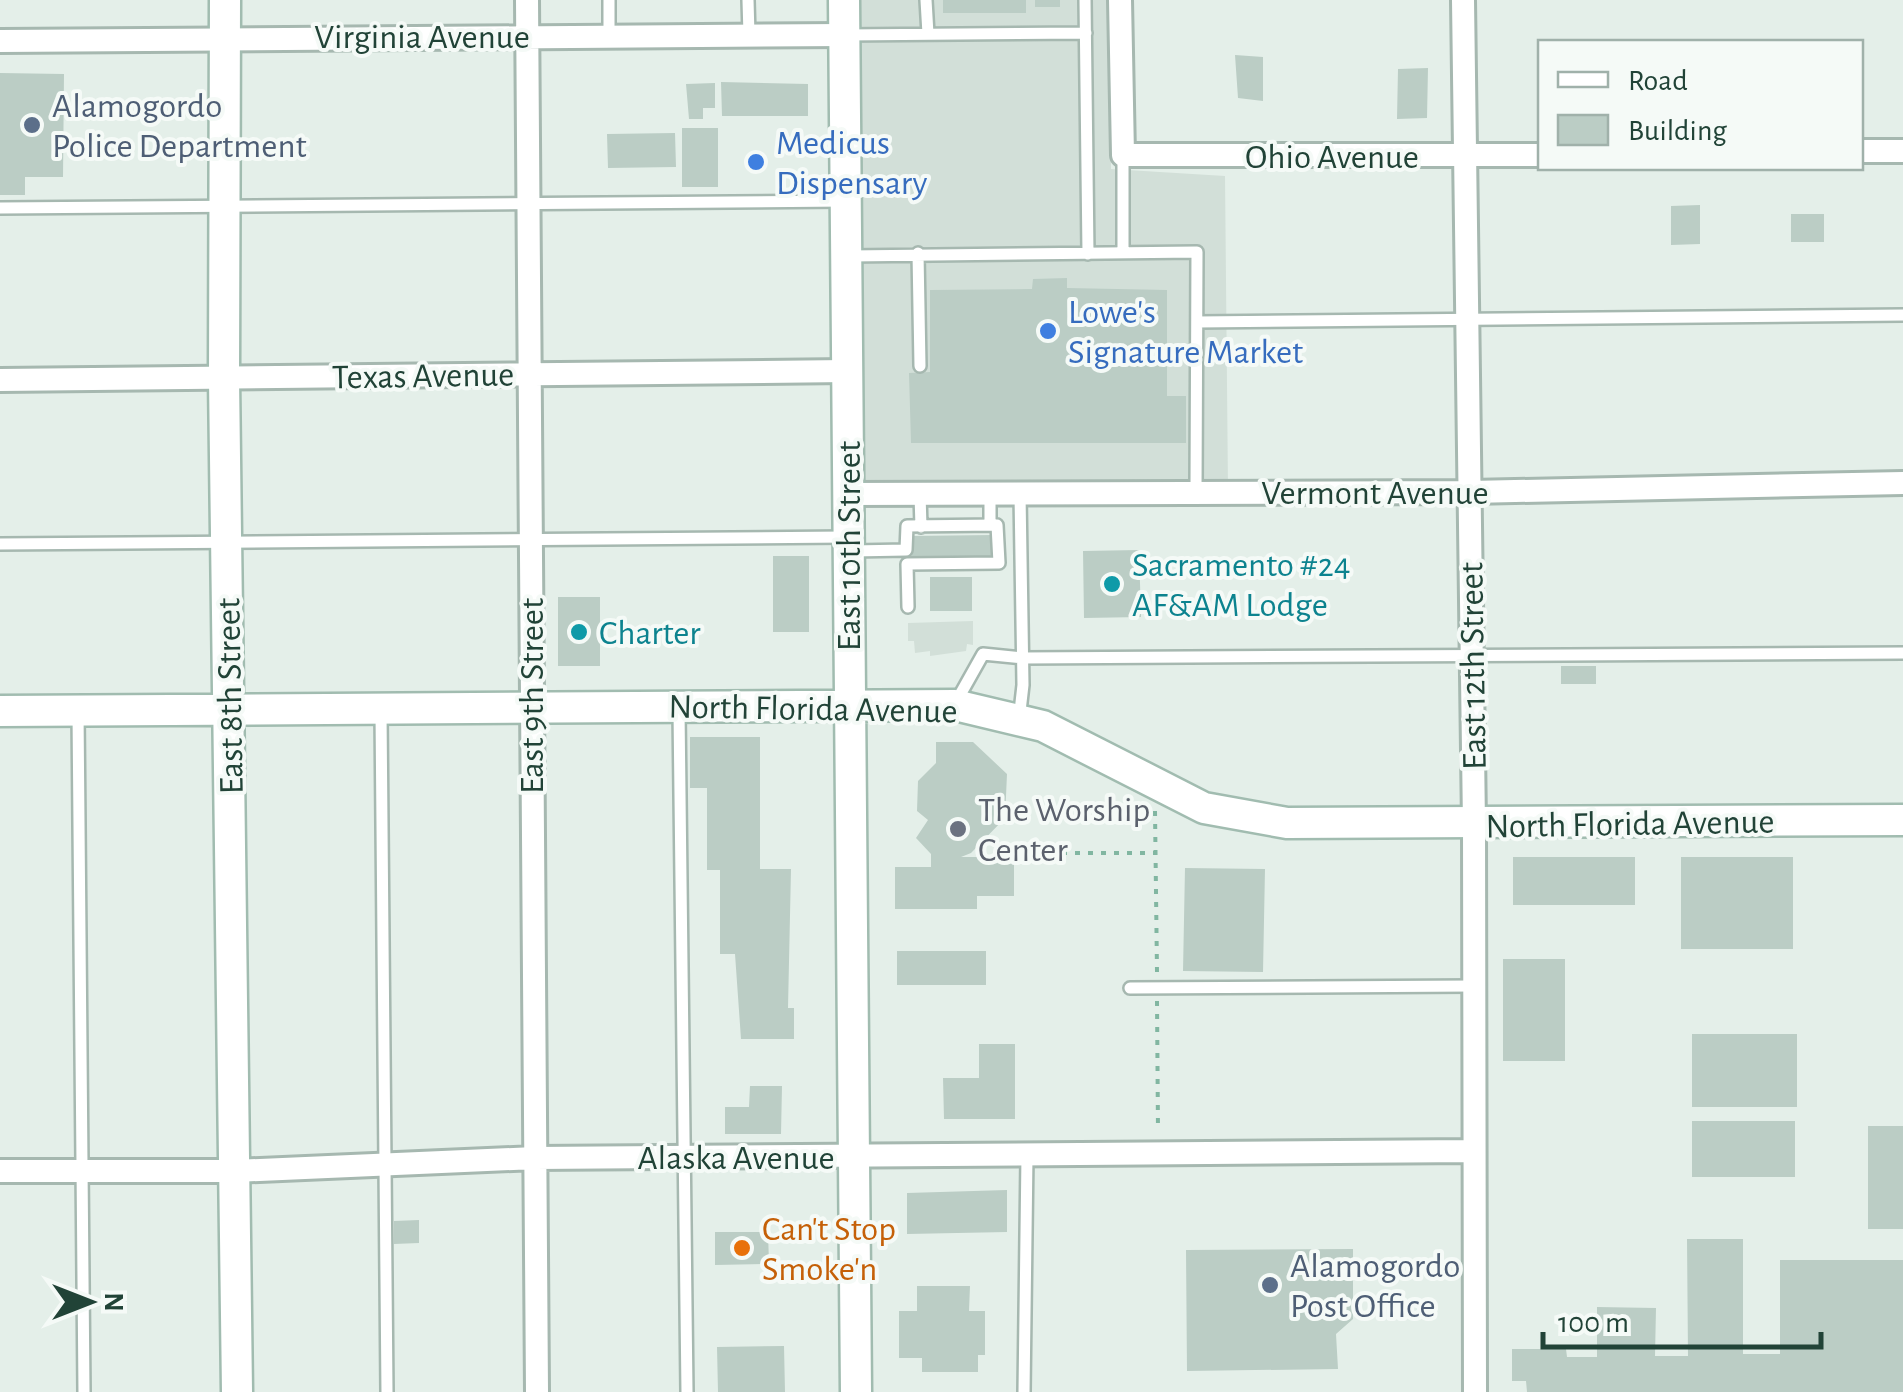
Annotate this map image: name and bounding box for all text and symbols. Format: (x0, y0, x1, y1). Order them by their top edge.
street label: Virginia Avenue (314, 20, 530, 55)
legend (1538, 40, 1863, 170)
text: Road (1628, 66, 1688, 96)
place label: Alamogordo Police Department (52, 89, 307, 164)
marker: Alamogordo Police Department (21, 114, 43, 136)
text: Building (1628, 116, 1727, 146)
place label: Medicus Dispensary (776, 126, 928, 201)
street label: Ohio Avenue (1245, 140, 1419, 175)
marker: Medicus Dispensary (745, 151, 767, 173)
place label: Lowe's Signature Market (1068, 295, 1303, 370)
marker: Lowe's Signature Market (1037, 320, 1059, 342)
street label: Texas Avenue (332, 357, 515, 396)
street label: East 10th Street (832, 441, 867, 651)
street label: Vermont Avenue (1261, 476, 1489, 511)
place label: Sacramento #24 AF&AM Lodge (1132, 548, 1351, 623)
street label: East 12th Street (1454, 562, 1493, 770)
marker: Sacramento #24 AF&AM Lodge (1101, 573, 1123, 595)
street label: East 8th Street (211, 598, 250, 794)
street label: East 9th Street (515, 598, 550, 794)
place label: Charter (599, 616, 701, 651)
marker: Charter (568, 621, 590, 643)
street label: North Florida Avenue (668, 689, 958, 730)
place label: The Worship Center (978, 793, 1150, 868)
street label: North Florida Avenue (1485, 804, 1775, 845)
marker: The Worship Center (947, 818, 969, 840)
street label: Alaska Avenue (637, 1141, 835, 1176)
place label: Can't Stop Smoke'n (762, 1212, 896, 1287)
marker: Can't Stop Smoke'n (731, 1237, 753, 1259)
place label: Alamogordo Post Office (1290, 1249, 1460, 1324)
north arrow (40, 1252, 140, 1352)
marker: Alamogordo Post Office (1259, 1274, 1281, 1296)
scale bar (1543, 1287, 1820, 1349)
text: N (99, 1292, 127, 1312)
text: 100 m (1558, 1308, 1629, 1338)

